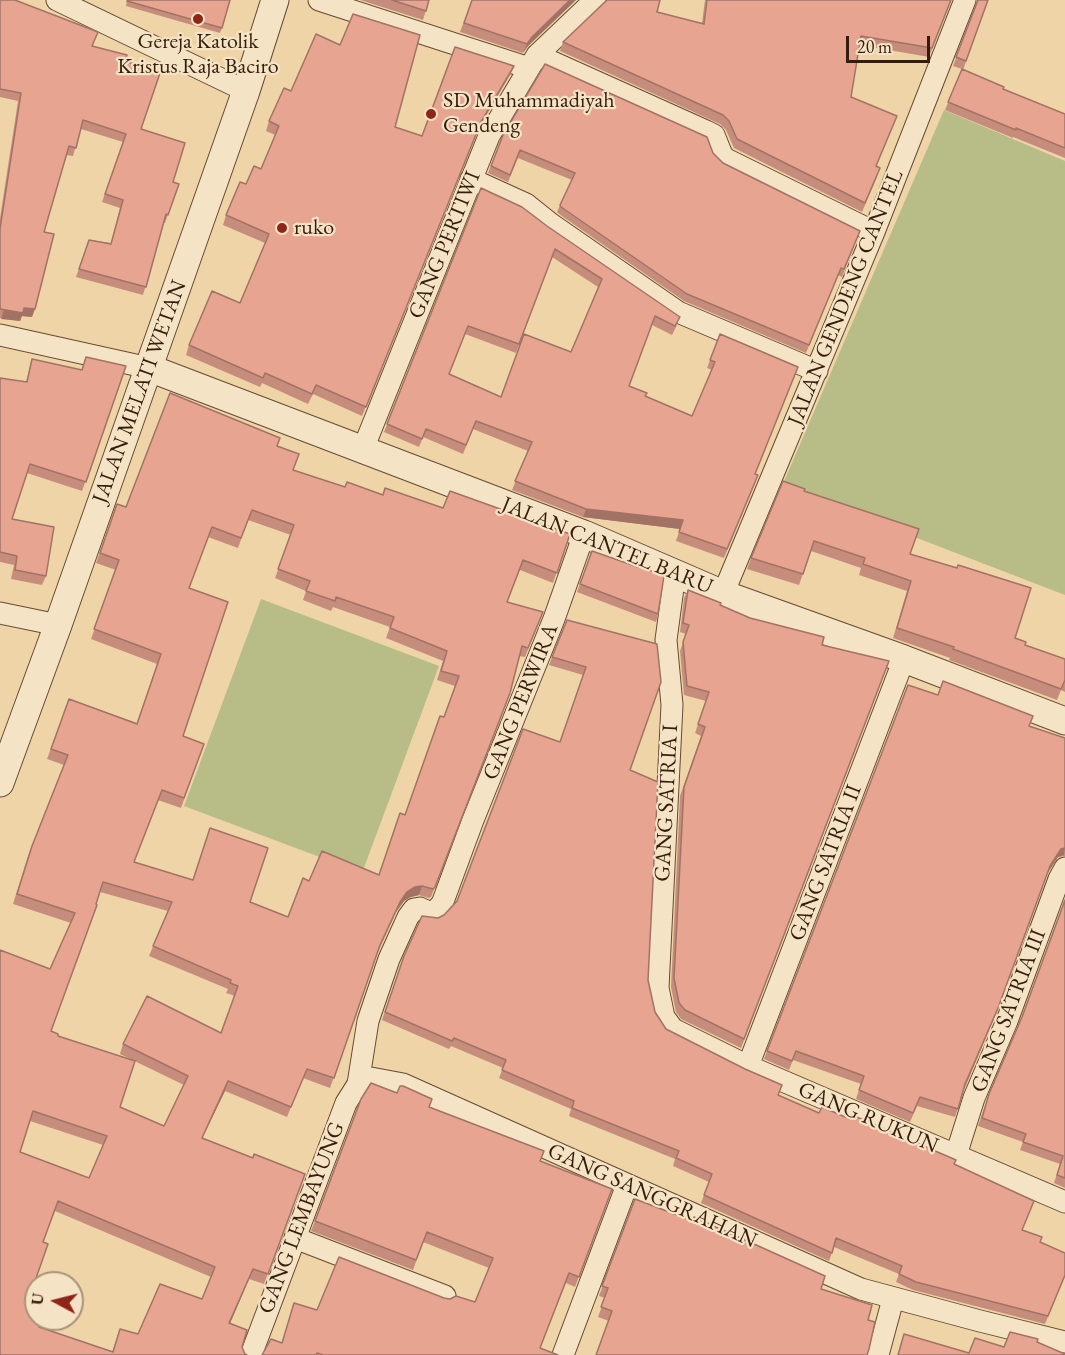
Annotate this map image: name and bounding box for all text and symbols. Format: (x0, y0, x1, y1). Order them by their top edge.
marker: Gereja Katolik Kristus Raja Baciro (191, 12, 205, 26)
scale bar (849, 24, 933, 62)
place label: Gereja Katolik Kristus Raja Baciro (117, 29, 279, 80)
text: 20 m (857, 35, 892, 58)
place label: SD Muhammadiyah Gendeng (443, 88, 615, 140)
marker: SD Muhammadiyah Gendeng (424, 107, 438, 121)
street label: JALAN GENDENG CANTEL (783, 166, 909, 430)
street label: GANG PERTIWI (403, 167, 487, 323)
place label: ruko (294, 215, 334, 241)
marker: ruko (275, 221, 289, 235)
street label: JALAN MELATI WETAN (87, 277, 193, 507)
street label: JALAN CANTEL BARU (498, 492, 716, 600)
street label: GANG PERWIRA (478, 620, 564, 784)
street label: GANG SATRIA I (650, 724, 684, 882)
street label: GANG SATRIA II (784, 781, 868, 945)
street label: GANG SATRIA III (966, 926, 1052, 1096)
street label: GANG RUKUN (794, 1077, 942, 1159)
street label: GANG LEMBAYUNG (253, 1118, 351, 1318)
street label: GANG SANGGRAHAN (543, 1138, 761, 1254)
north arrow (24, 1271, 84, 1331)
text: U (26, 1292, 49, 1306)

